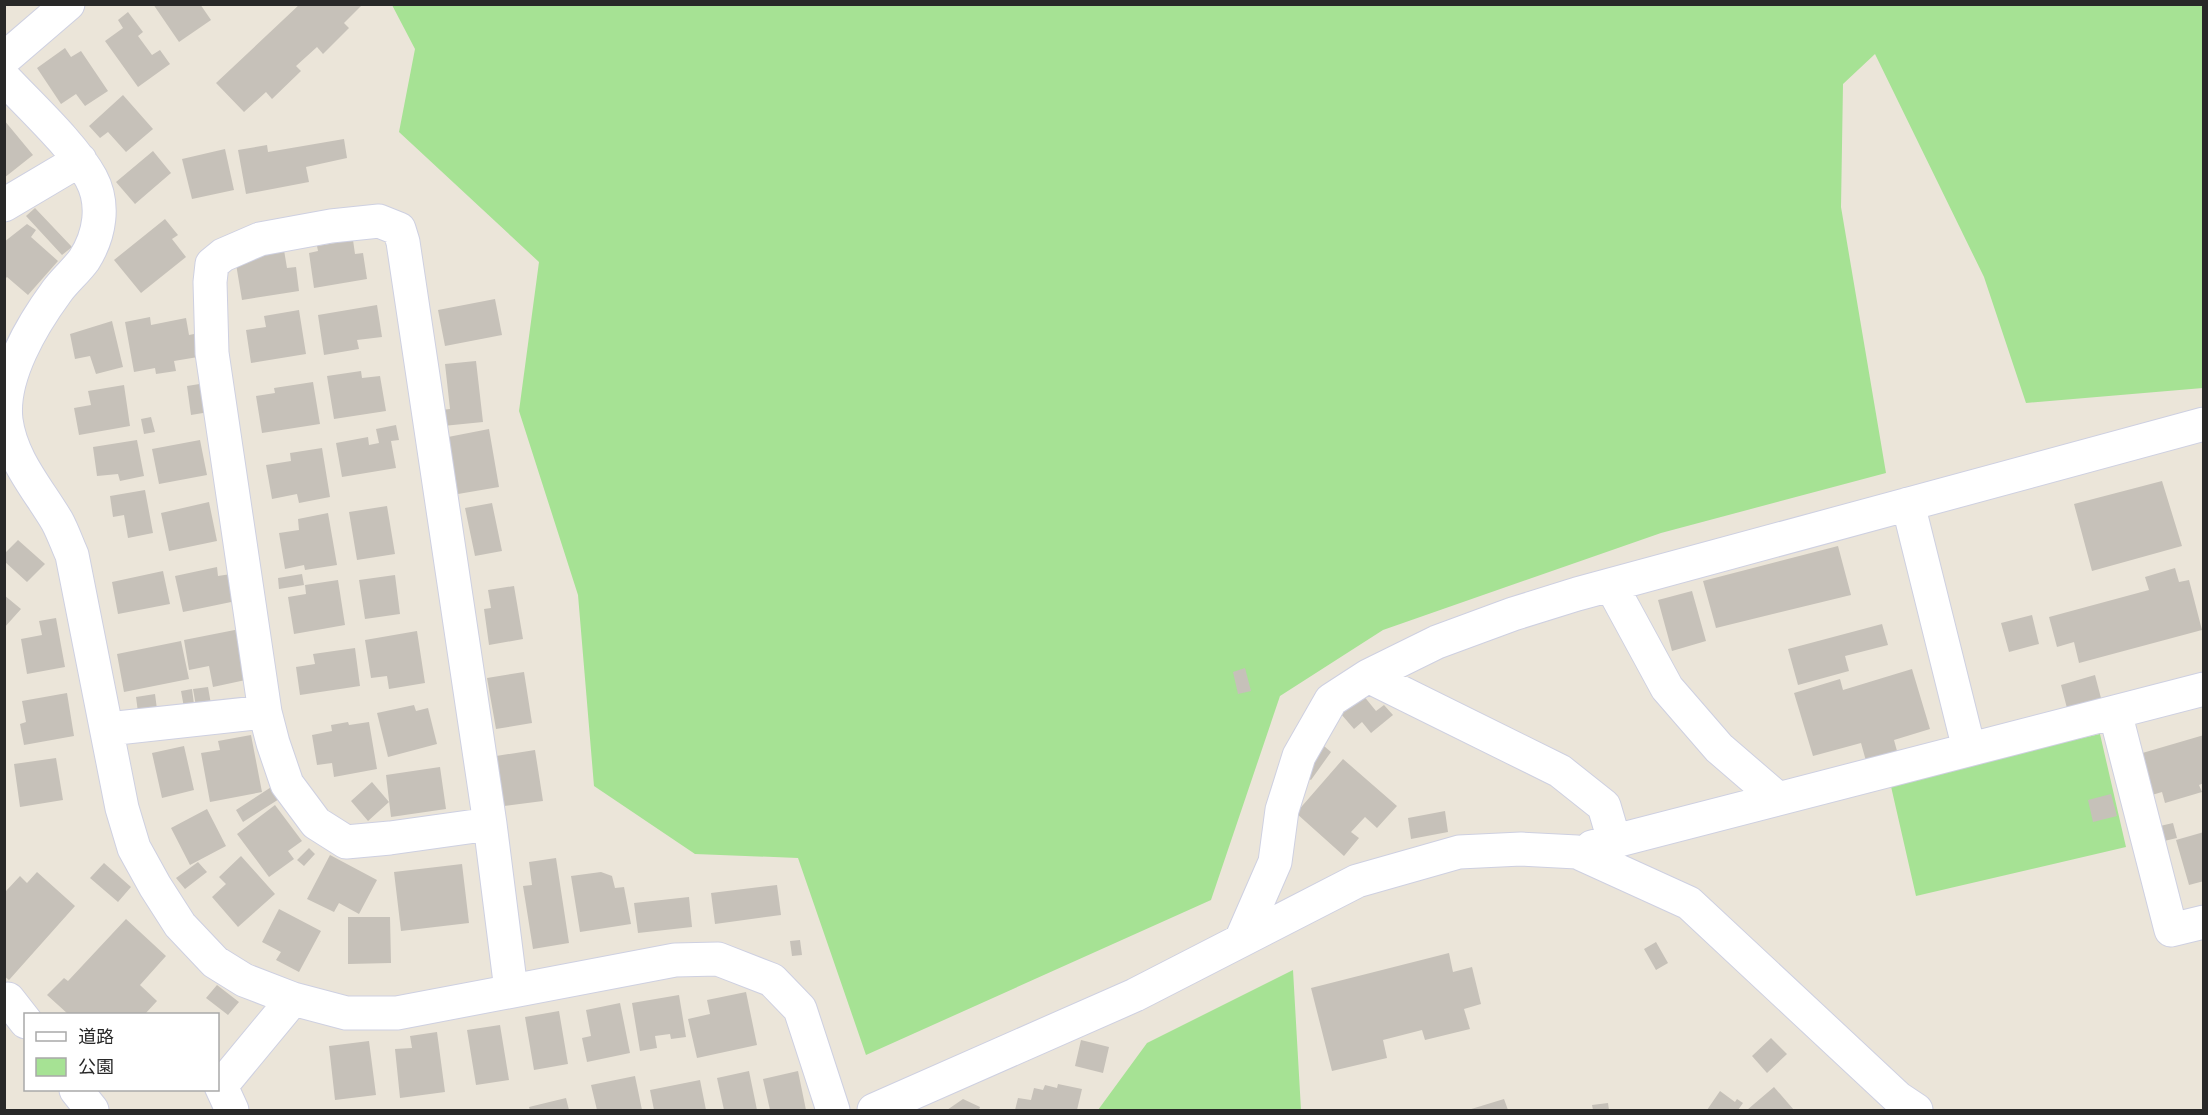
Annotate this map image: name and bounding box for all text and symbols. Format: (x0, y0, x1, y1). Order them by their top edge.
legend (24, 1013, 219, 1091)
text: 道路 (78, 1026, 114, 1047)
text: 公園 (78, 1056, 114, 1077)

